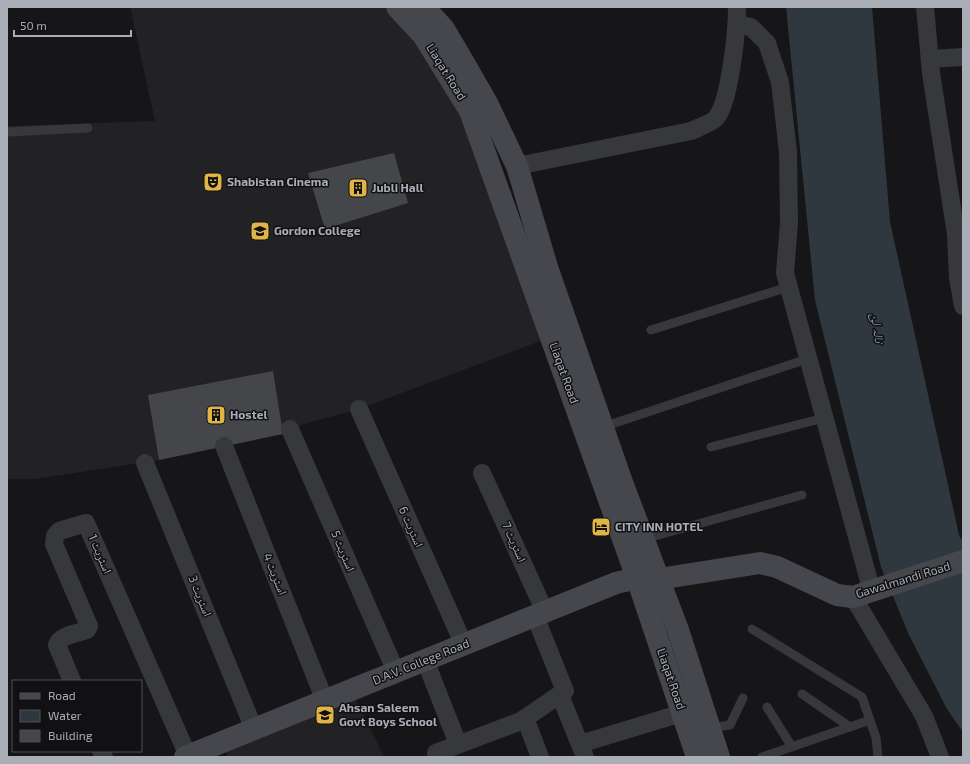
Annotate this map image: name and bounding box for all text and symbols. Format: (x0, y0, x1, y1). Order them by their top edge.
scale bar (14, 12, 131, 38)
text: 50 m (20, 18, 47, 32)
street label: Liaqat Road (424, 41, 470, 102)
theatre icon: Shabistan Cinema (202, 171, 224, 193)
place label: Shabistan Cinema (227, 174, 328, 188)
building icon: Jubli Hall (347, 177, 369, 199)
place label: Jubli Hall (372, 180, 424, 194)
school or university icon: Gordon College (249, 220, 271, 242)
place label: Gordon College (274, 223, 361, 237)
water label: نالہ لئ (867, 312, 888, 346)
street label: Liaqat Road (547, 340, 582, 405)
building icon: Hostel (205, 404, 227, 426)
place label: Hostel (230, 407, 267, 421)
street label: اسٹریٹ 6 (396, 504, 427, 550)
hotel icon: CITY INN HOTEL (590, 516, 612, 538)
street label: اسٹریٹ 7 (499, 519, 530, 565)
place label: CITY INN HOTEL (615, 519, 703, 533)
street label: اسٹریٹ 5 (328, 528, 359, 574)
street label: اسٹریٹ 1 (85, 532, 115, 576)
street label: اسٹریٹ 4 (260, 551, 291, 597)
street label: Gawalmandi Road (854, 558, 952, 600)
street label: اسٹریٹ 3 (185, 573, 216, 619)
street label: D.A.V. College Road (370, 635, 471, 687)
street label: Liaqat Road (655, 646, 689, 711)
legend (12, 680, 142, 752)
text: Road (48, 688, 76, 702)
place label: Ahsan Saleem Govt Boys School (339, 700, 437, 729)
school or university icon: Ahsan Saleem Govt Boys School (314, 704, 336, 726)
text: Water (48, 708, 82, 722)
text: Building (48, 728, 93, 742)

